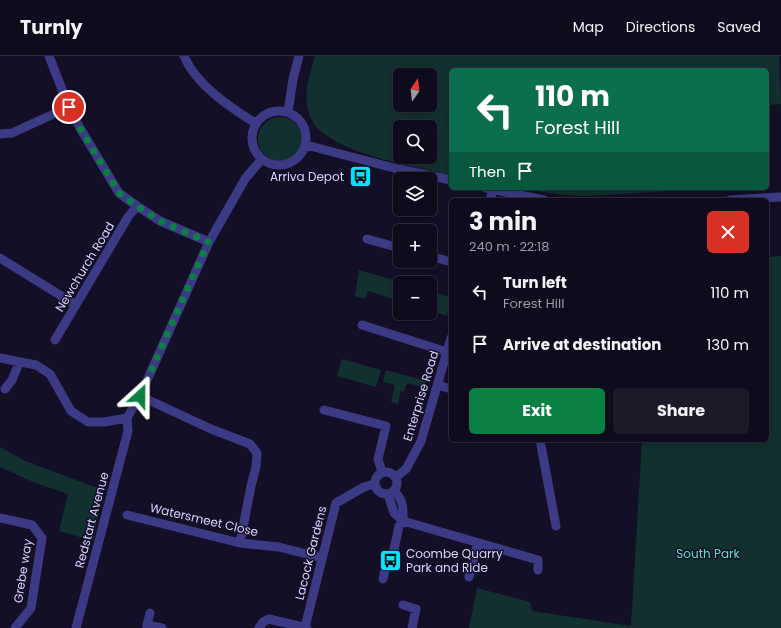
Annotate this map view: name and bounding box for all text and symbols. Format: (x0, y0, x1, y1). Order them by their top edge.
text: Turnly (20, 14, 83, 41)
text: Map (573, 17, 604, 37)
text: Directions (626, 17, 695, 37)
text: Saved (717, 17, 761, 37)
north arrow (393, 68, 437, 112)
map controls (393, 68, 437, 320)
text: 110 m (535, 77, 610, 116)
icon: left (469, 84, 521, 136)
pin (52, 90, 86, 124)
icon: arrive (58, 96, 80, 118)
text: Forest Hill (535, 115, 620, 140)
button: search (393, 120, 437, 164)
icon: arrive (514, 160, 536, 182)
text: Then (469, 161, 506, 182)
bus stop icon: Arriva Depot (347, 164, 373, 190)
place label: Arriva Depot (270, 168, 344, 185)
button: layers (393, 172, 437, 216)
text: 3 min (469, 205, 537, 238)
button: close (707, 211, 749, 253)
street label: Newchurch Road (51, 219, 118, 315)
button: + (393, 224, 437, 268)
text: 240 m · 22:18 (469, 237, 549, 256)
text: Turn left (503, 272, 567, 293)
button: − (393, 276, 437, 320)
icon: left (469, 281, 491, 303)
text: 110 m (711, 282, 749, 303)
text: Forest Hill (503, 294, 564, 313)
icon: arrive (469, 333, 491, 355)
text: Arrive at destination (503, 334, 661, 355)
text: 130 m (706, 334, 749, 355)
street label: Enterprise Road (399, 349, 442, 443)
position arrow (119, 375, 161, 417)
button: Exit (469, 388, 605, 434)
button: Share (613, 388, 749, 434)
street label: Redstart Avenue (71, 470, 113, 570)
street label: Watersmeet Close (148, 499, 260, 540)
street label: Lacock Gardens (291, 504, 330, 602)
street label: Grebe way (9, 537, 36, 604)
place label: Coombe Quarry Park and Ride (406, 545, 503, 576)
park label: South Park (676, 545, 741, 562)
bus stop icon: Coombe Quarry Park and Ride (378, 548, 404, 574)

